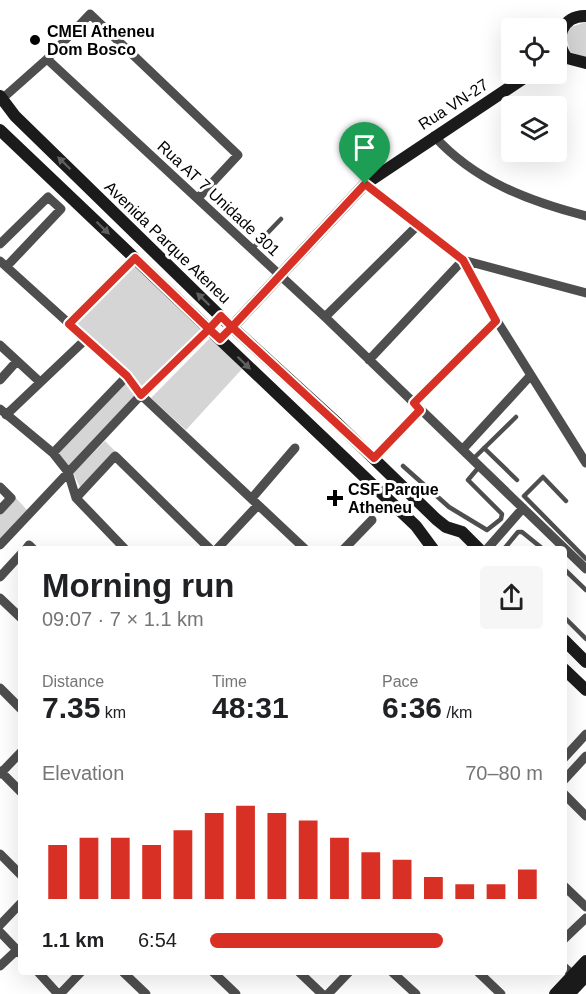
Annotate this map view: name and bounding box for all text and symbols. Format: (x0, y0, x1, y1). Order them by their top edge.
map controls (501, 18, 567, 162)
button: locate (501, 18, 567, 84)
place label: CMEI Atheneu Dom Bosco (47, 23, 155, 58)
marker: CMEI Atheneu Dom Bosco (28, 33, 42, 47)
street label: Rua VN-27 (415, 76, 491, 133)
button: layers (501, 96, 567, 162)
pin (339, 122, 390, 184)
icon: arrive (348, 131, 381, 164)
street label: Rua AT 7 Unidade 301 (154, 137, 283, 259)
one-way arrow (56, 156, 71, 170)
street label: Avenida Parque Ateneu (101, 178, 234, 307)
one-way arrow (96, 221, 110, 235)
one-way arrow (197, 293, 211, 307)
one-way arrow (237, 355, 251, 369)
place label: CSF Parque Atheneu (348, 481, 439, 516)
marker: CSF Parque Atheneu (326, 489, 344, 507)
button: share (480, 566, 543, 629)
text: Morning run (42, 567, 234, 604)
text: 09:07 · 7 × 1.1 km (42, 608, 204, 630)
text: Distance (42, 673, 104, 690)
text: Time (212, 673, 247, 690)
text: Pace (382, 673, 418, 690)
text: 7.35 (42, 691, 100, 724)
text: 48:31 (212, 691, 289, 724)
text: 6:36 (382, 691, 442, 724)
text: km (100, 704, 126, 721)
text: /km (442, 704, 472, 721)
text: Elevation (42, 762, 124, 784)
text: 70–80 m (465, 762, 543, 784)
text: 1.1 km (42, 929, 104, 951)
text: 6:54 (138, 929, 177, 951)

